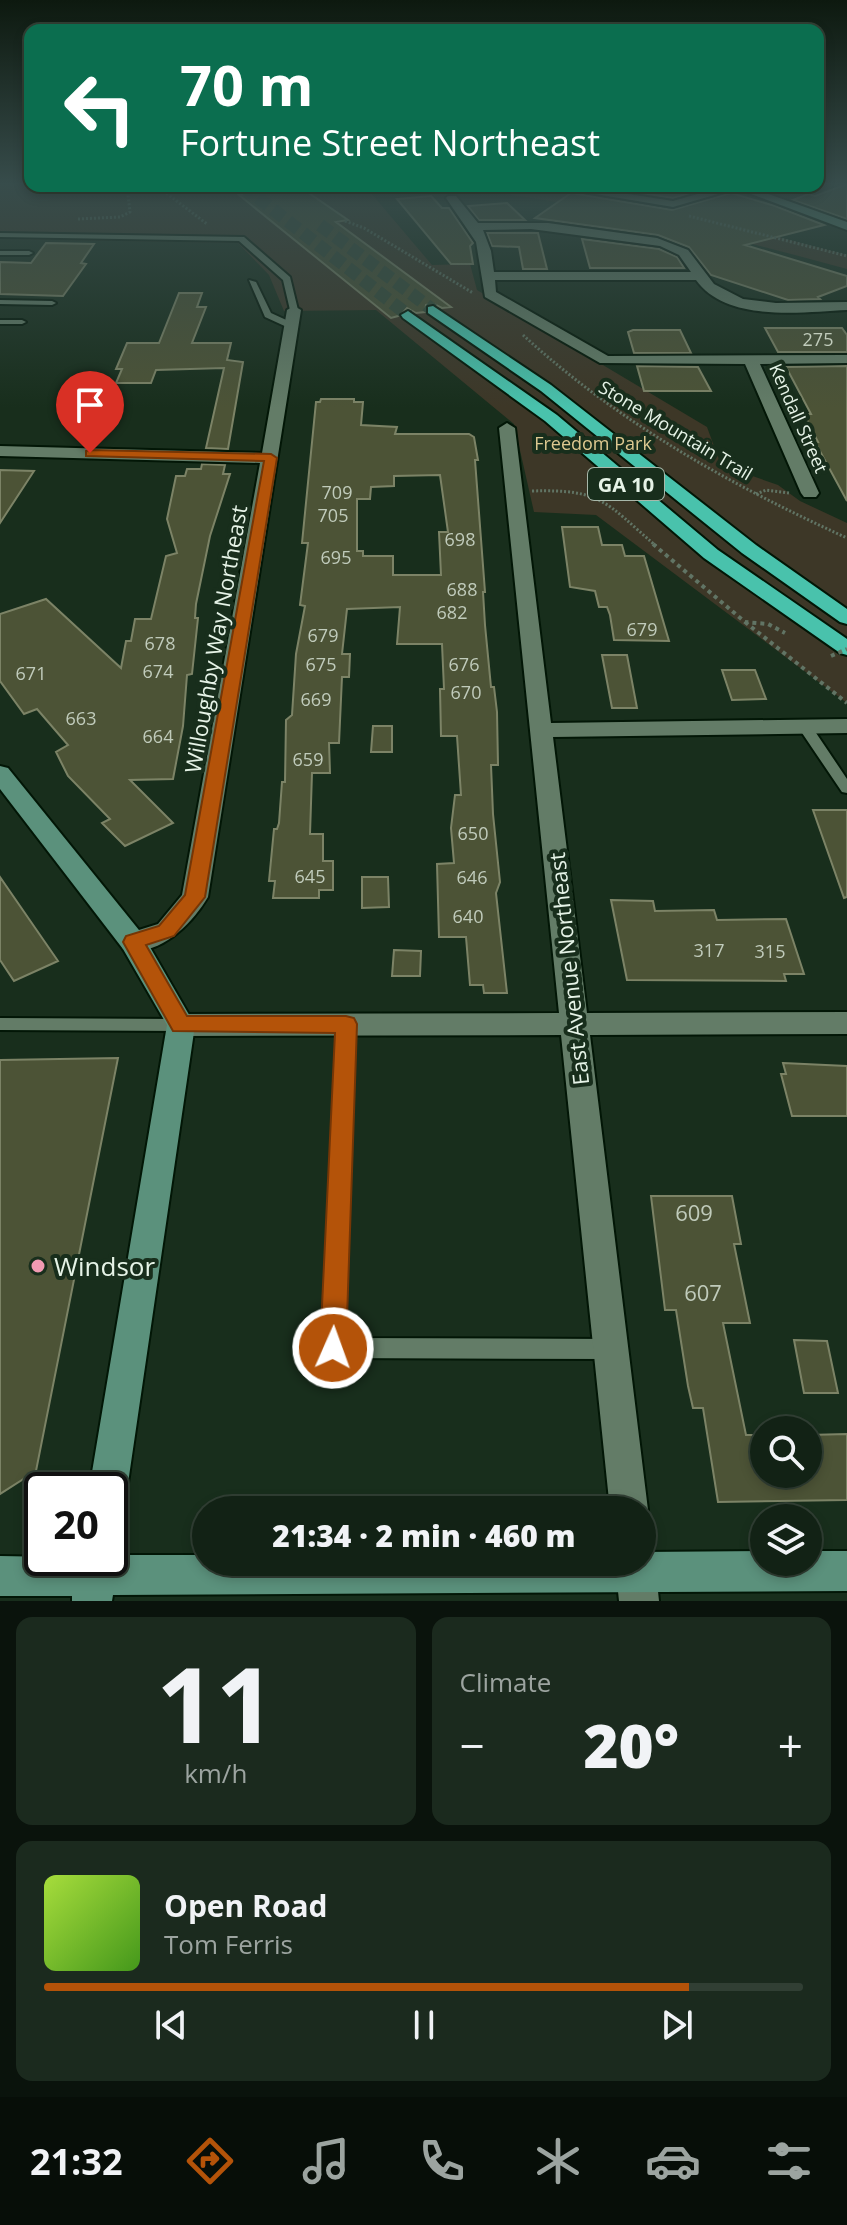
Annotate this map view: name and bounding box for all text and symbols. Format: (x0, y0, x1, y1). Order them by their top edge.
text: 70 m (180, 46, 314, 122)
icon: left (48, 56, 152, 160)
text: Fortune Street Northeast (180, 118, 600, 167)
house number: 275 (803, 327, 833, 351)
street label: Kendall Street (764, 360, 834, 476)
pin (56, 371, 124, 453)
street label: Stone Mountain Trail (595, 375, 757, 485)
icon: arrive (68, 383, 112, 427)
park label: Freedom Park (534, 431, 652, 455)
road number: GA 10 (588, 468, 664, 500)
house number: 709 (322, 480, 352, 504)
street label: Willoughby Way Northeast (177, 502, 253, 775)
house number: 705 (318, 503, 348, 527)
house number: 698 (445, 527, 475, 551)
house number: 695 (321, 545, 351, 569)
house number: 688 (447, 577, 477, 601)
house number: 682 (437, 600, 467, 624)
house number: 679 (627, 617, 657, 641)
house number: 679 (308, 623, 338, 647)
house number: 678 (145, 631, 175, 655)
house number: 675 (306, 652, 336, 676)
house number: 676 (449, 652, 479, 676)
house number: 674 (143, 659, 173, 683)
house number: 671 (16, 661, 46, 685)
house number: 670 (451, 680, 481, 704)
house number: 669 (301, 687, 331, 711)
house number: 663 (66, 706, 96, 730)
house number: 664 (143, 724, 173, 748)
house number: 659 (293, 747, 323, 771)
house number: 650 (458, 821, 488, 845)
street label: East Avenue Northeast (541, 851, 595, 1087)
house number: 645 (295, 864, 325, 888)
house number: 646 (457, 865, 487, 889)
house number: 640 (453, 904, 483, 928)
house number: 317 (694, 938, 724, 962)
house number: 315 (755, 939, 785, 963)
house number: 609 (675, 1197, 713, 1227)
place label: Windsor (54, 1248, 155, 1284)
marker: Windsor (29, 1257, 47, 1275)
house number: 607 (684, 1277, 722, 1307)
position arrow (291, 1306, 375, 1390)
map controls (750, 1416, 822, 1576)
button: search (750, 1416, 822, 1488)
speed limit sign: 20 (24, 1472, 128, 1576)
button: layers (750, 1504, 822, 1576)
text: 21:34 · 2 min · 460 m (272, 1515, 576, 1556)
text: 11 (156, 1632, 275, 1773)
text: Climate (460, 1664, 551, 1700)
text: 20° (583, 1704, 679, 1786)
text: − (460, 1715, 485, 1775)
text: + (778, 1715, 803, 1775)
text: km/h (184, 1755, 247, 1791)
text: Open Road (164, 1885, 328, 1926)
text: Tom Ferris (164, 1926, 293, 1962)
icon: previous (149, 2003, 193, 2047)
icon: pause (402, 2003, 446, 2047)
icon: next (655, 2003, 699, 2047)
icon: directions (182, 2133, 238, 2189)
icon: music (298, 2133, 354, 2189)
icon: phone (414, 2133, 470, 2189)
icon: climate (530, 2133, 586, 2189)
icon: car (645, 2133, 701, 2189)
icon: filters (761, 2133, 817, 2189)
text: 21:32 (30, 2137, 122, 2186)

